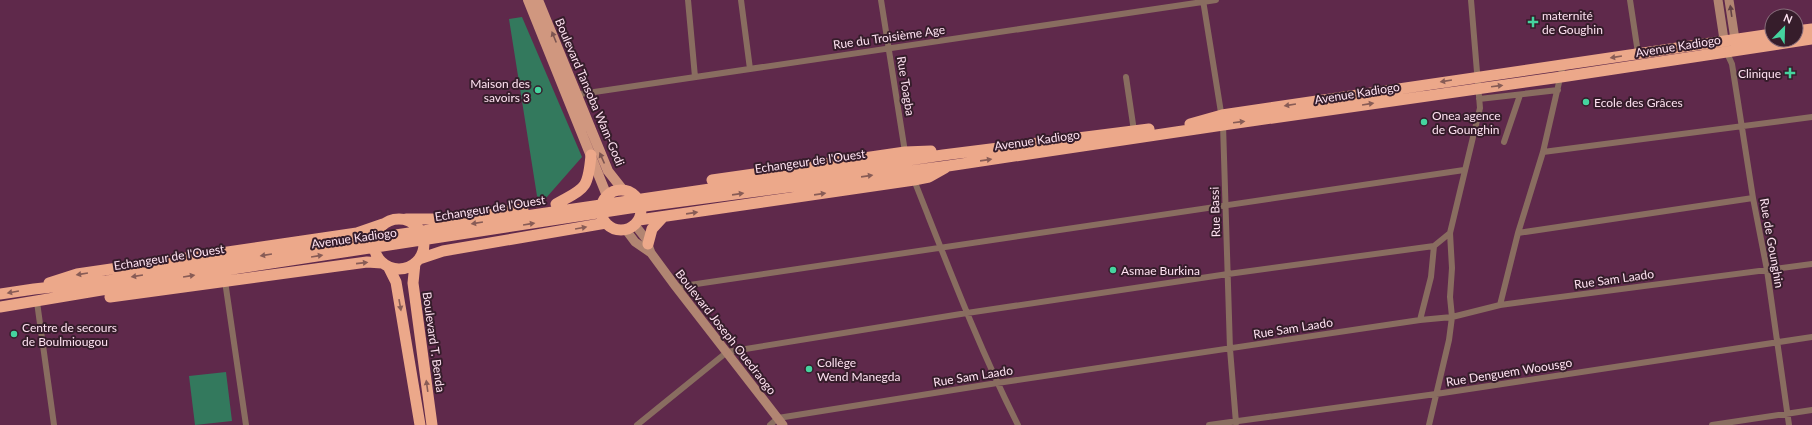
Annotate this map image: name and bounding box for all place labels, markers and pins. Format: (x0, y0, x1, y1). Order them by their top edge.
place label: maternité de Goughin (1542, 8, 1603, 37)
marker: maternité de Goughin (1527, 16, 1539, 28)
place label: Clinique (1738, 66, 1781, 81)
marker: Clinique (1784, 67, 1796, 79)
place label: Maison des savoirs 3 (470, 76, 530, 105)
marker: Maison des savoirs 3 (533, 85, 543, 95)
place label: Ecole des Grâces (1594, 95, 1683, 110)
marker: Ecole des Grâces (1581, 97, 1591, 107)
place label: Onea agence de Gounghin (1432, 108, 1501, 137)
marker: Onea agence de Gounghin (1419, 117, 1429, 127)
place label: Asmae Burkina (1121, 263, 1200, 278)
marker: Asmae Burkina (1108, 265, 1118, 275)
place label: Centre de secours de Boulmiougou (22, 320, 117, 349)
marker: Centre de secours de Boulmiougou (9, 329, 19, 339)
place label: Collège Wend Manegda (817, 355, 900, 384)
marker: Collège Wend Manegda (804, 364, 814, 374)

